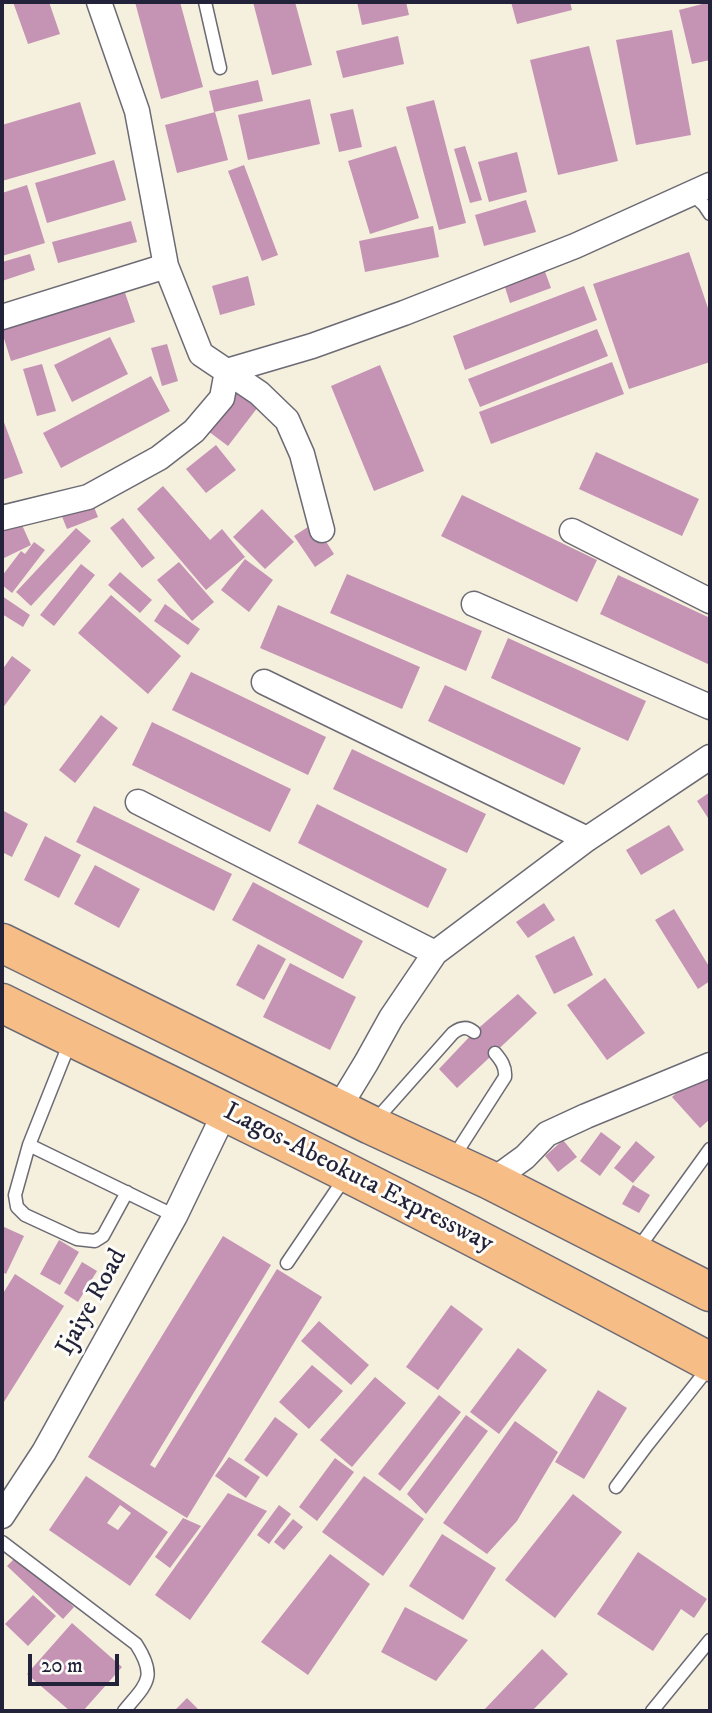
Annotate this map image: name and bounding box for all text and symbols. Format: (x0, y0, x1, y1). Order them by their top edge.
street label: Lagos-Abeokuta Expressway (218, 1097, 498, 1261)
street label: Ijaiye Road (51, 1244, 135, 1362)
scale bar (32, 1640, 122, 1684)
text: 20 m (41, 1653, 83, 1679)

